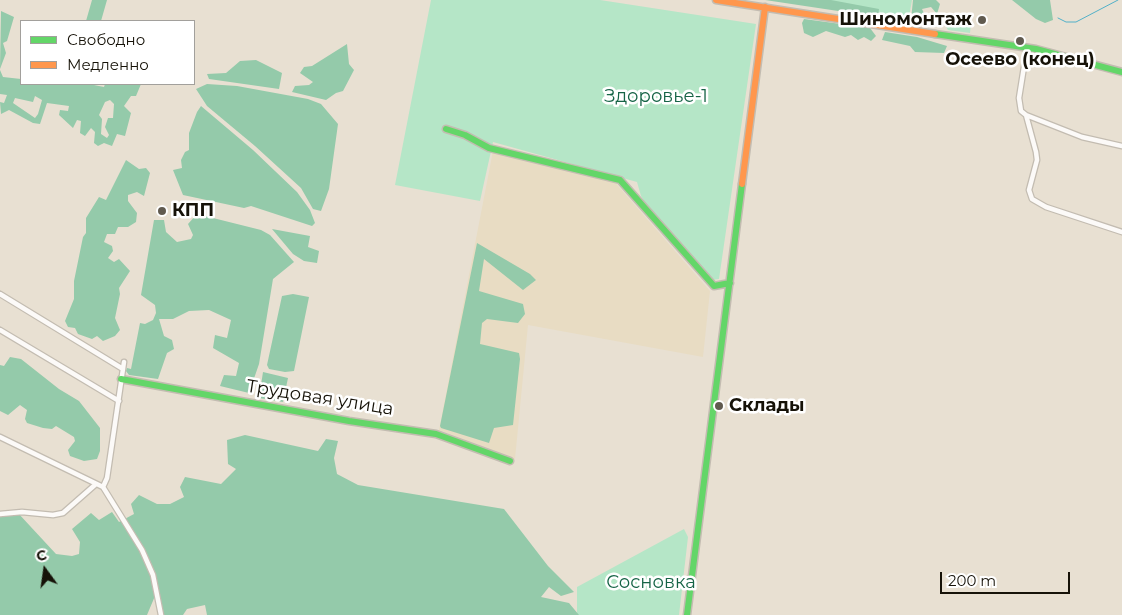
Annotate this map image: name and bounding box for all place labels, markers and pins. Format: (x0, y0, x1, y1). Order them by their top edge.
place label: Шиномонтаж (839, 9, 972, 31)
marker: Шиномонтаж (976, 14, 988, 26)
marker: Осеево (конец) (1014, 35, 1026, 47)
place label: Осеево (конец) (945, 49, 1095, 71)
place label: КПП (172, 200, 214, 222)
marker: КПП (156, 205, 168, 217)
place label: Склады (729, 395, 805, 417)
marker: Склады (713, 400, 725, 412)

